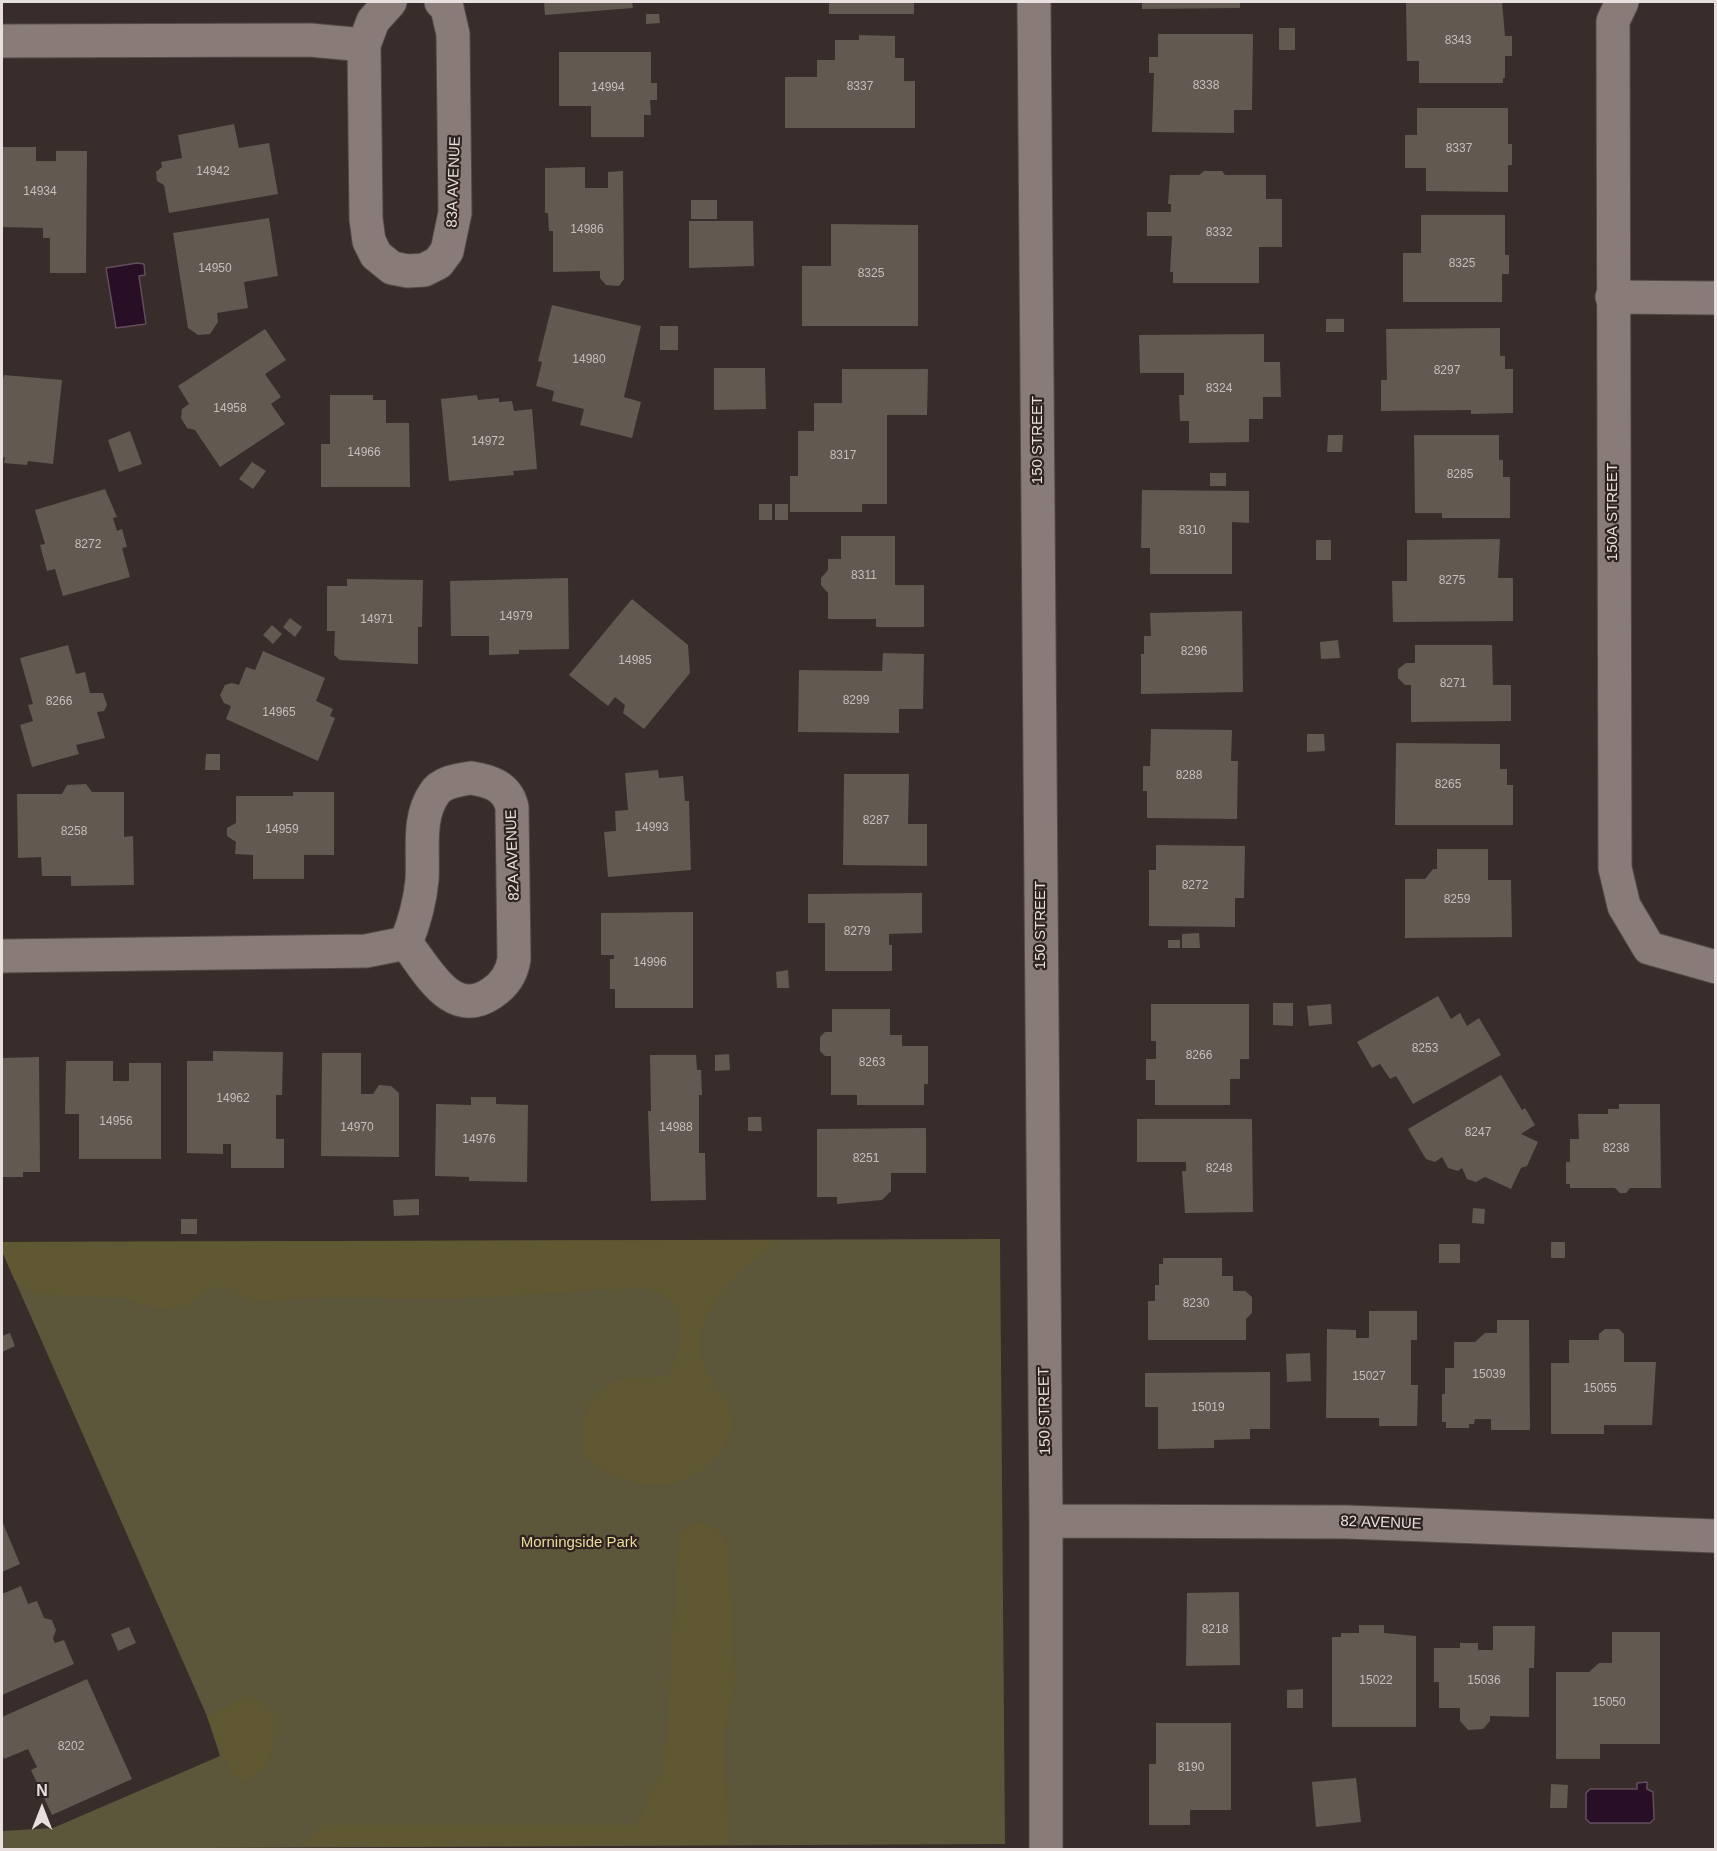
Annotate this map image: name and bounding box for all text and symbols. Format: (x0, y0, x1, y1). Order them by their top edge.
house number: 8343 (1445, 34, 1471, 48)
house number: 8338 (1193, 79, 1219, 93)
house number: 8337 (847, 80, 873, 94)
house number: 14994 (591, 81, 625, 95)
street label: 83A AVENUE (443, 136, 465, 228)
house number: 8337 (1446, 142, 1472, 156)
house number: 14942 (196, 165, 230, 179)
house number: 14934 (23, 185, 57, 199)
house number: 14986 (570, 223, 604, 237)
house number: 8332 (1206, 226, 1232, 240)
house number: 8325 (1449, 257, 1475, 271)
house number: 14950 (198, 262, 232, 276)
house number: 8325 (858, 267, 884, 281)
house number: 14980 (572, 353, 606, 367)
house number: 8297 (1434, 364, 1460, 378)
house number: 8324 (1206, 382, 1232, 396)
street label: 150 STREET (1029, 396, 1047, 484)
house number: 14958 (213, 402, 247, 416)
house number: 14972 (471, 435, 505, 449)
house number: 14966 (347, 446, 381, 460)
house number: 8317 (830, 449, 856, 463)
street label: 150A STREET (1604, 463, 1622, 561)
house number: 8285 (1447, 468, 1473, 482)
house number: 8310 (1179, 524, 1205, 538)
house number: 8272 (75, 538, 101, 552)
house number: 8311 (851, 569, 877, 583)
house number: 8275 (1439, 574, 1465, 588)
house number: 14979 (499, 610, 533, 624)
house number: 14971 (360, 613, 394, 627)
house number: 8296 (1181, 645, 1207, 659)
house number: 14985 (618, 654, 652, 668)
house number: 8271 (1440, 677, 1466, 691)
house number: 8299 (843, 694, 869, 708)
house number: 8266 (46, 695, 72, 709)
house number: 14965 (262, 706, 296, 720)
house number: 8288 (1176, 769, 1202, 783)
house number: 8265 (1435, 778, 1461, 792)
street label: 82A AVENUE (502, 809, 524, 901)
house number: 8287 (863, 814, 889, 828)
house number: 14993 (635, 821, 669, 835)
house number: 14959 (265, 823, 299, 837)
house number: 8258 (61, 825, 87, 839)
house number: 8272 (1182, 879, 1208, 893)
street label: 150 STREET (1032, 881, 1050, 969)
house number: 8259 (1444, 893, 1470, 907)
house number: 8279 (844, 925, 870, 939)
house number: 14996 (633, 956, 667, 970)
house number: 8253 (1412, 1042, 1438, 1056)
house number: 8266 (1186, 1049, 1212, 1063)
house number: 8263 (859, 1056, 885, 1070)
house number: 14962 (216, 1092, 250, 1106)
house number: 14956 (99, 1115, 133, 1129)
house number: 14970 (340, 1121, 374, 1135)
house number: 14988 (659, 1121, 693, 1135)
house number: 8247 (1465, 1126, 1491, 1140)
house number: 14976 (462, 1133, 496, 1147)
house number: 8238 (1603, 1142, 1629, 1156)
house number: 8251 (853, 1152, 879, 1166)
house number: 8248 (1206, 1162, 1232, 1176)
house number: 8230 (1183, 1297, 1209, 1311)
street label: 150 STREET (1035, 1367, 1055, 1455)
house number: 15039 (1472, 1368, 1506, 1382)
house number: 15027 (1352, 1370, 1386, 1384)
house number: 15055 (1583, 1382, 1617, 1396)
house number: 15019 (1191, 1401, 1225, 1415)
street label: 82 AVENUE (1340, 1513, 1422, 1533)
park label: Morningside Park (521, 1534, 637, 1552)
house number: 8218 (1202, 1623, 1228, 1637)
house number: 15022 (1359, 1674, 1393, 1688)
house number: 15036 (1467, 1674, 1501, 1688)
house number: 15050 (1592, 1696, 1626, 1710)
house number: 8202 (58, 1740, 84, 1754)
house number: 8190 (1178, 1761, 1204, 1775)
north arrow (12, 1779, 72, 1839)
text: N (36, 1782, 48, 1799)

